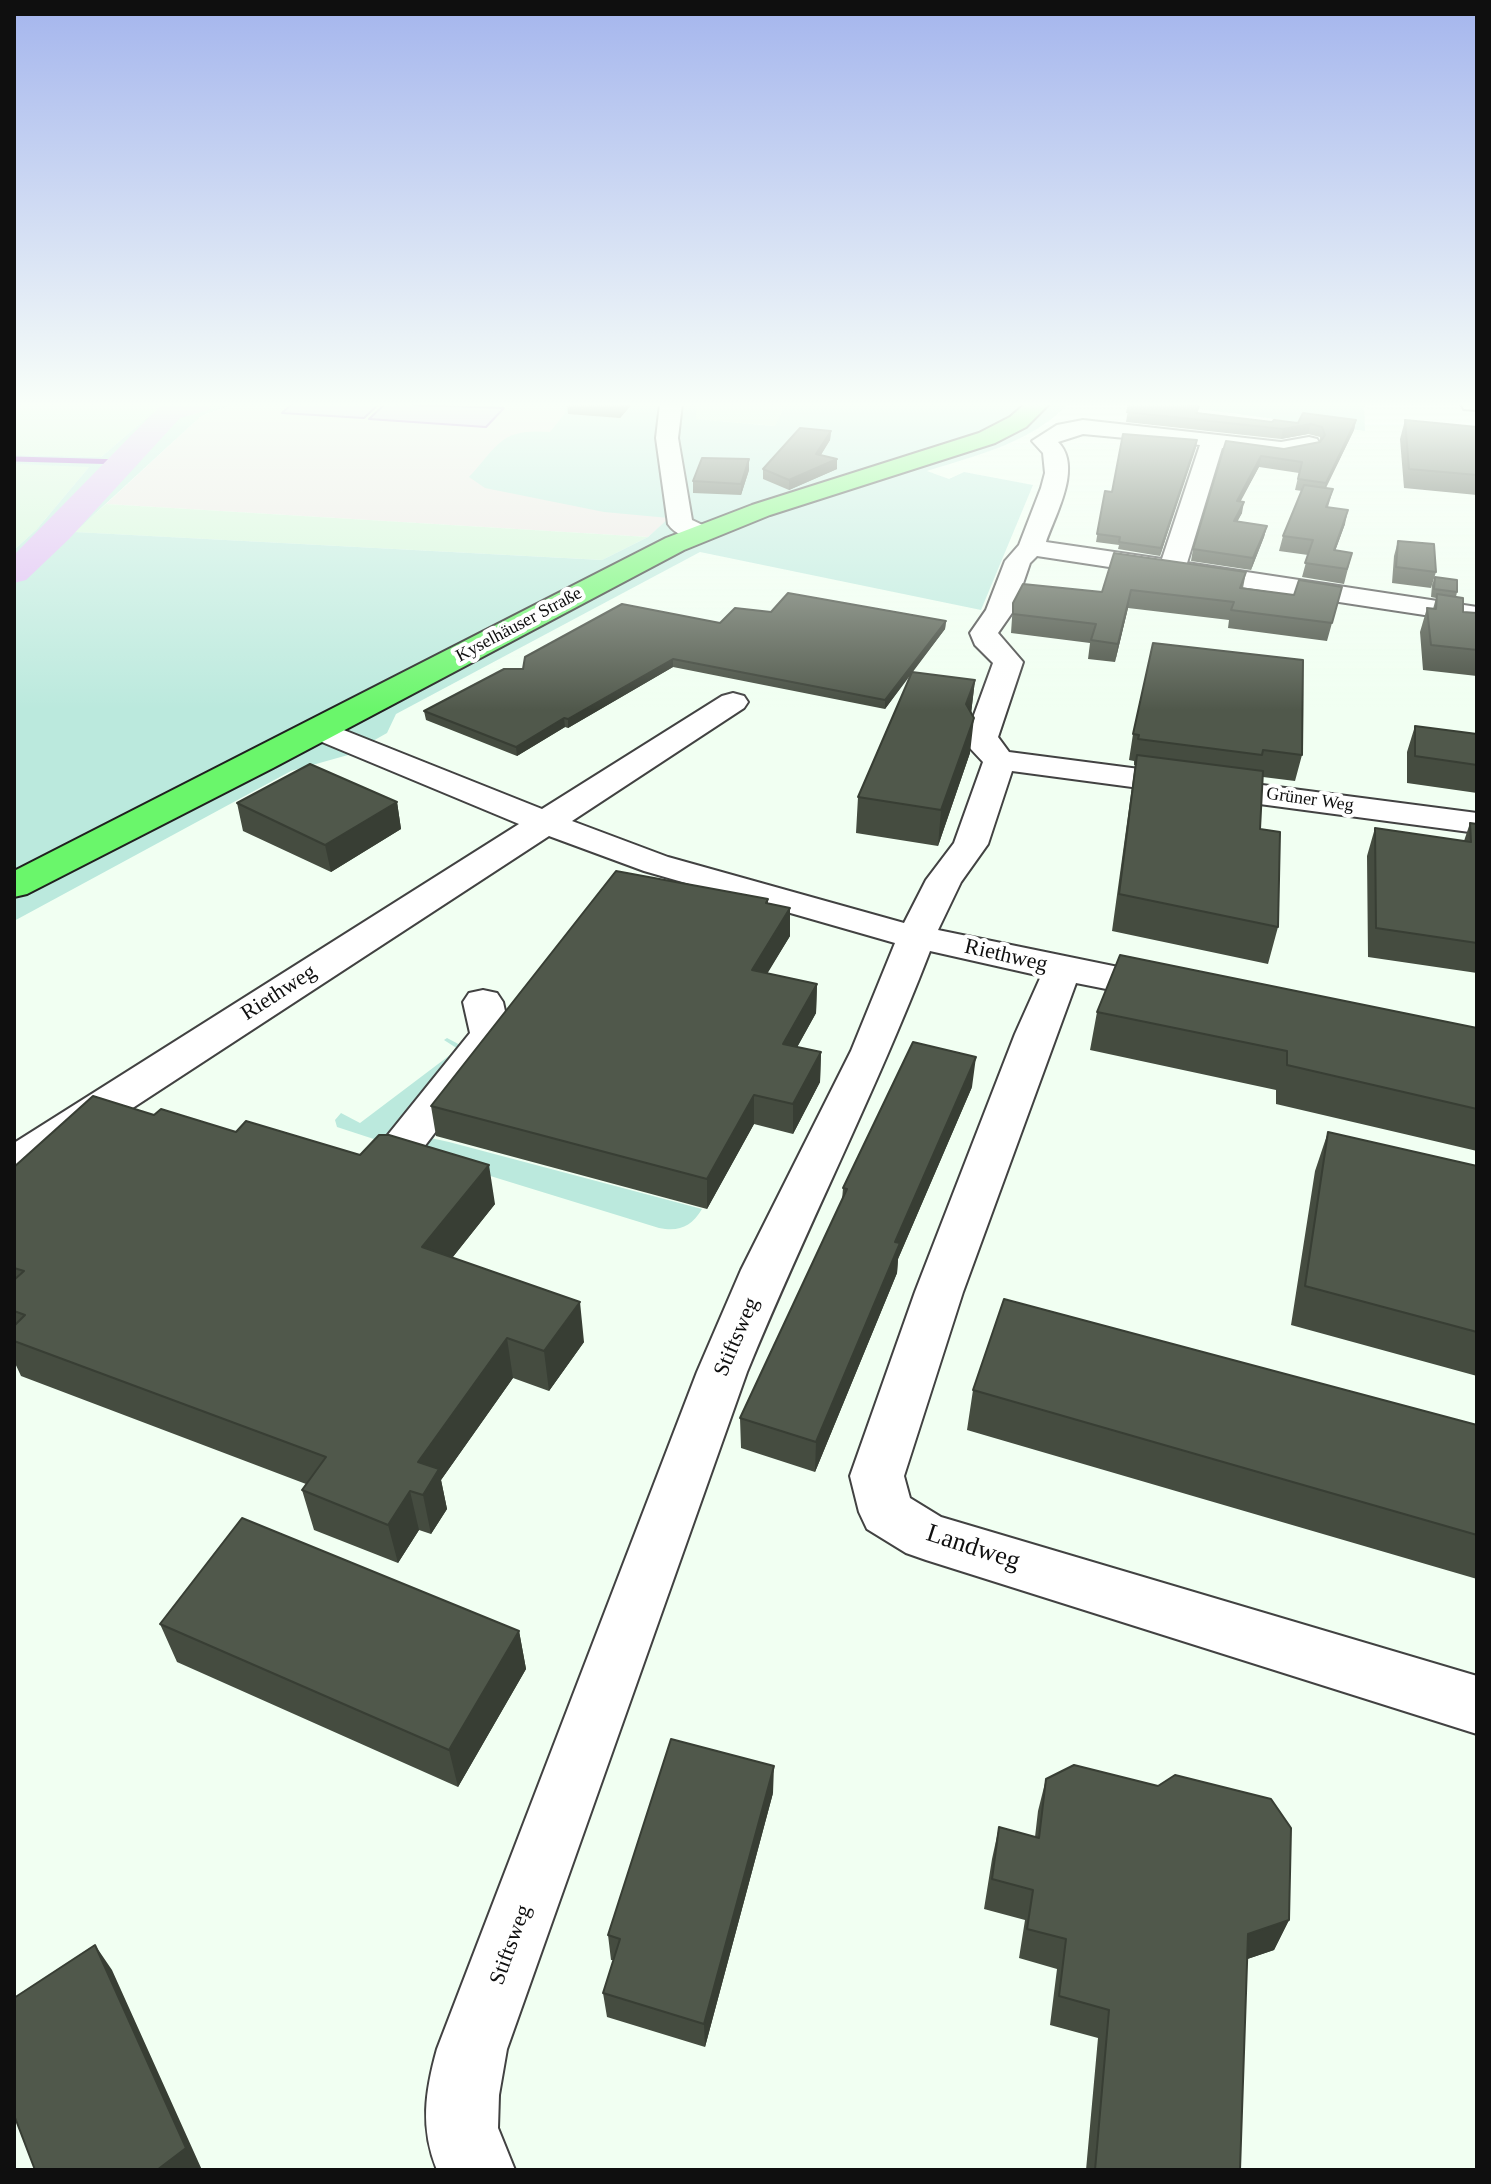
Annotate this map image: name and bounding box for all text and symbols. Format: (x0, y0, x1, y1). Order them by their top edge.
street label: Kyselhäuser Straße (452, 583, 586, 667)
street label: Grüner Weg (1265, 783, 1355, 817)
street label: Riethweg (962, 934, 1050, 978)
street label: Riethweg (236, 959, 322, 1027)
street label: Stiftsweg (709, 1294, 765, 1380)
street label: Landweg (922, 1518, 1024, 1578)
street label: Stiftsweg (484, 1901, 538, 1989)

